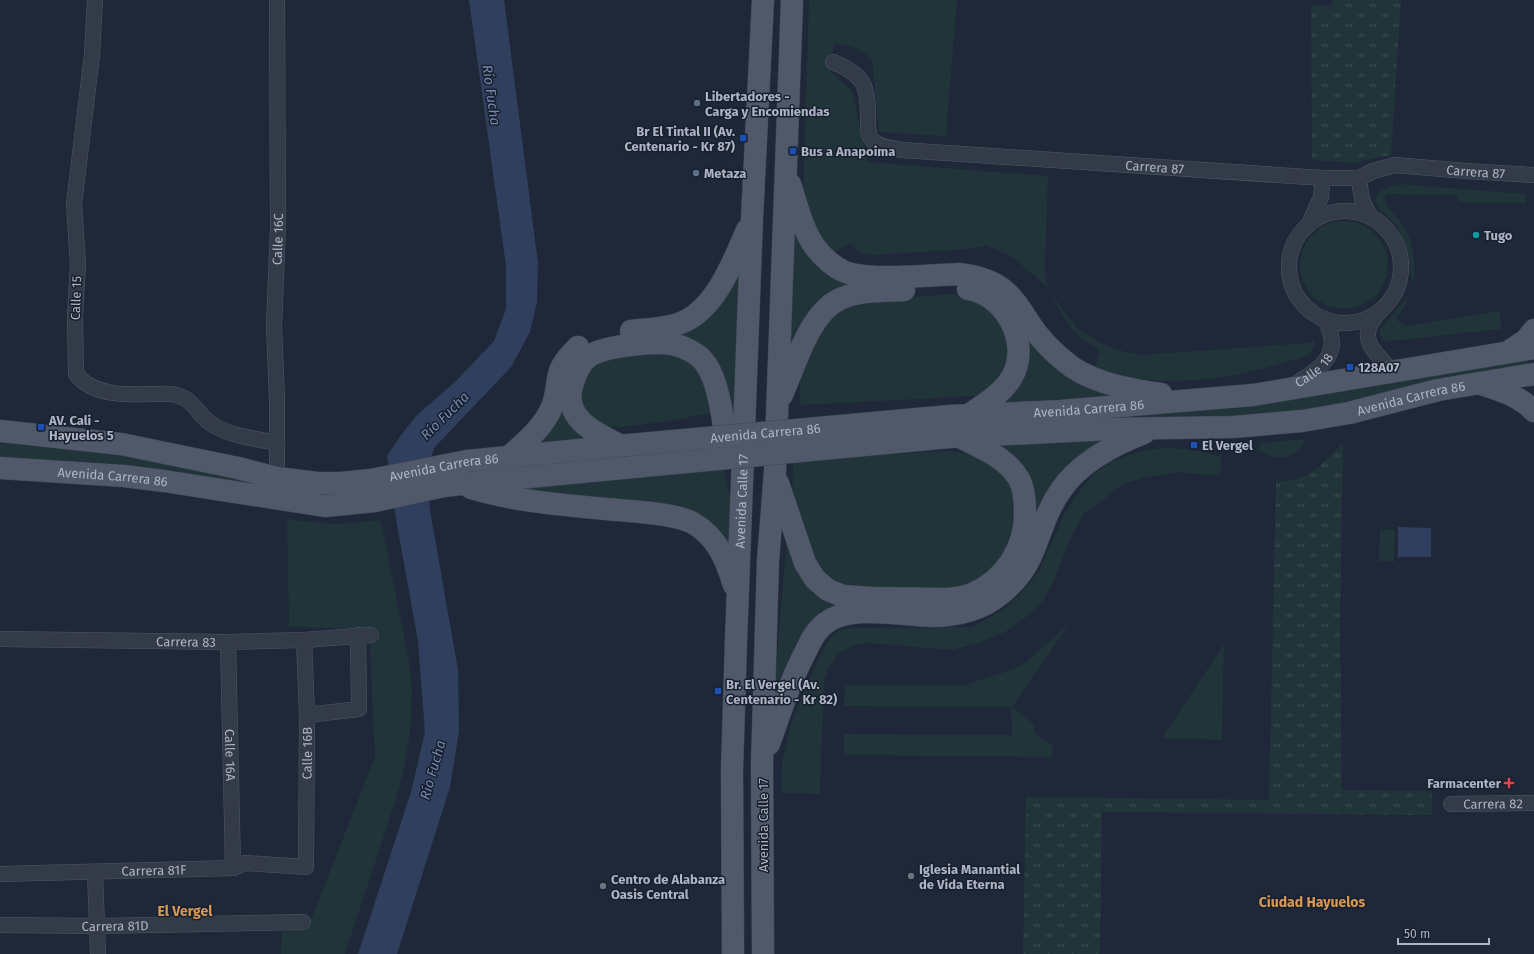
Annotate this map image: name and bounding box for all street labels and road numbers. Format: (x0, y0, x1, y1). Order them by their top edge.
street label: Carrera 87 (1125, 157, 1185, 176)
street label: Carrera 87 (1446, 162, 1506, 181)
street label: Calle 16C (269, 212, 286, 265)
street label: Calle 15 (68, 276, 84, 320)
street label: Calle 18 (1292, 350, 1336, 390)
street label: Avenida Carrera 86 (1355, 378, 1466, 418)
street label: Avenida Carrera 86 (1033, 397, 1145, 420)
street label: Avenida Carrera 86 (710, 420, 821, 445)
street label: Avenida Carrera 86 (388, 450, 499, 484)
street label: Avenida Calle 17 (732, 454, 751, 548)
street label: Avenida Carrera 86 (57, 464, 169, 489)
street label: Carrera 83 (156, 634, 216, 649)
street label: Calle 16B (299, 727, 314, 780)
street label: Calle 16A (222, 729, 239, 782)
street label: Avenida Calle 17 (756, 778, 771, 872)
street label: Carrera 82 (1463, 796, 1523, 811)
street label: Carrera 81F (121, 862, 187, 878)
street label: Carrera 81D (81, 918, 149, 934)

